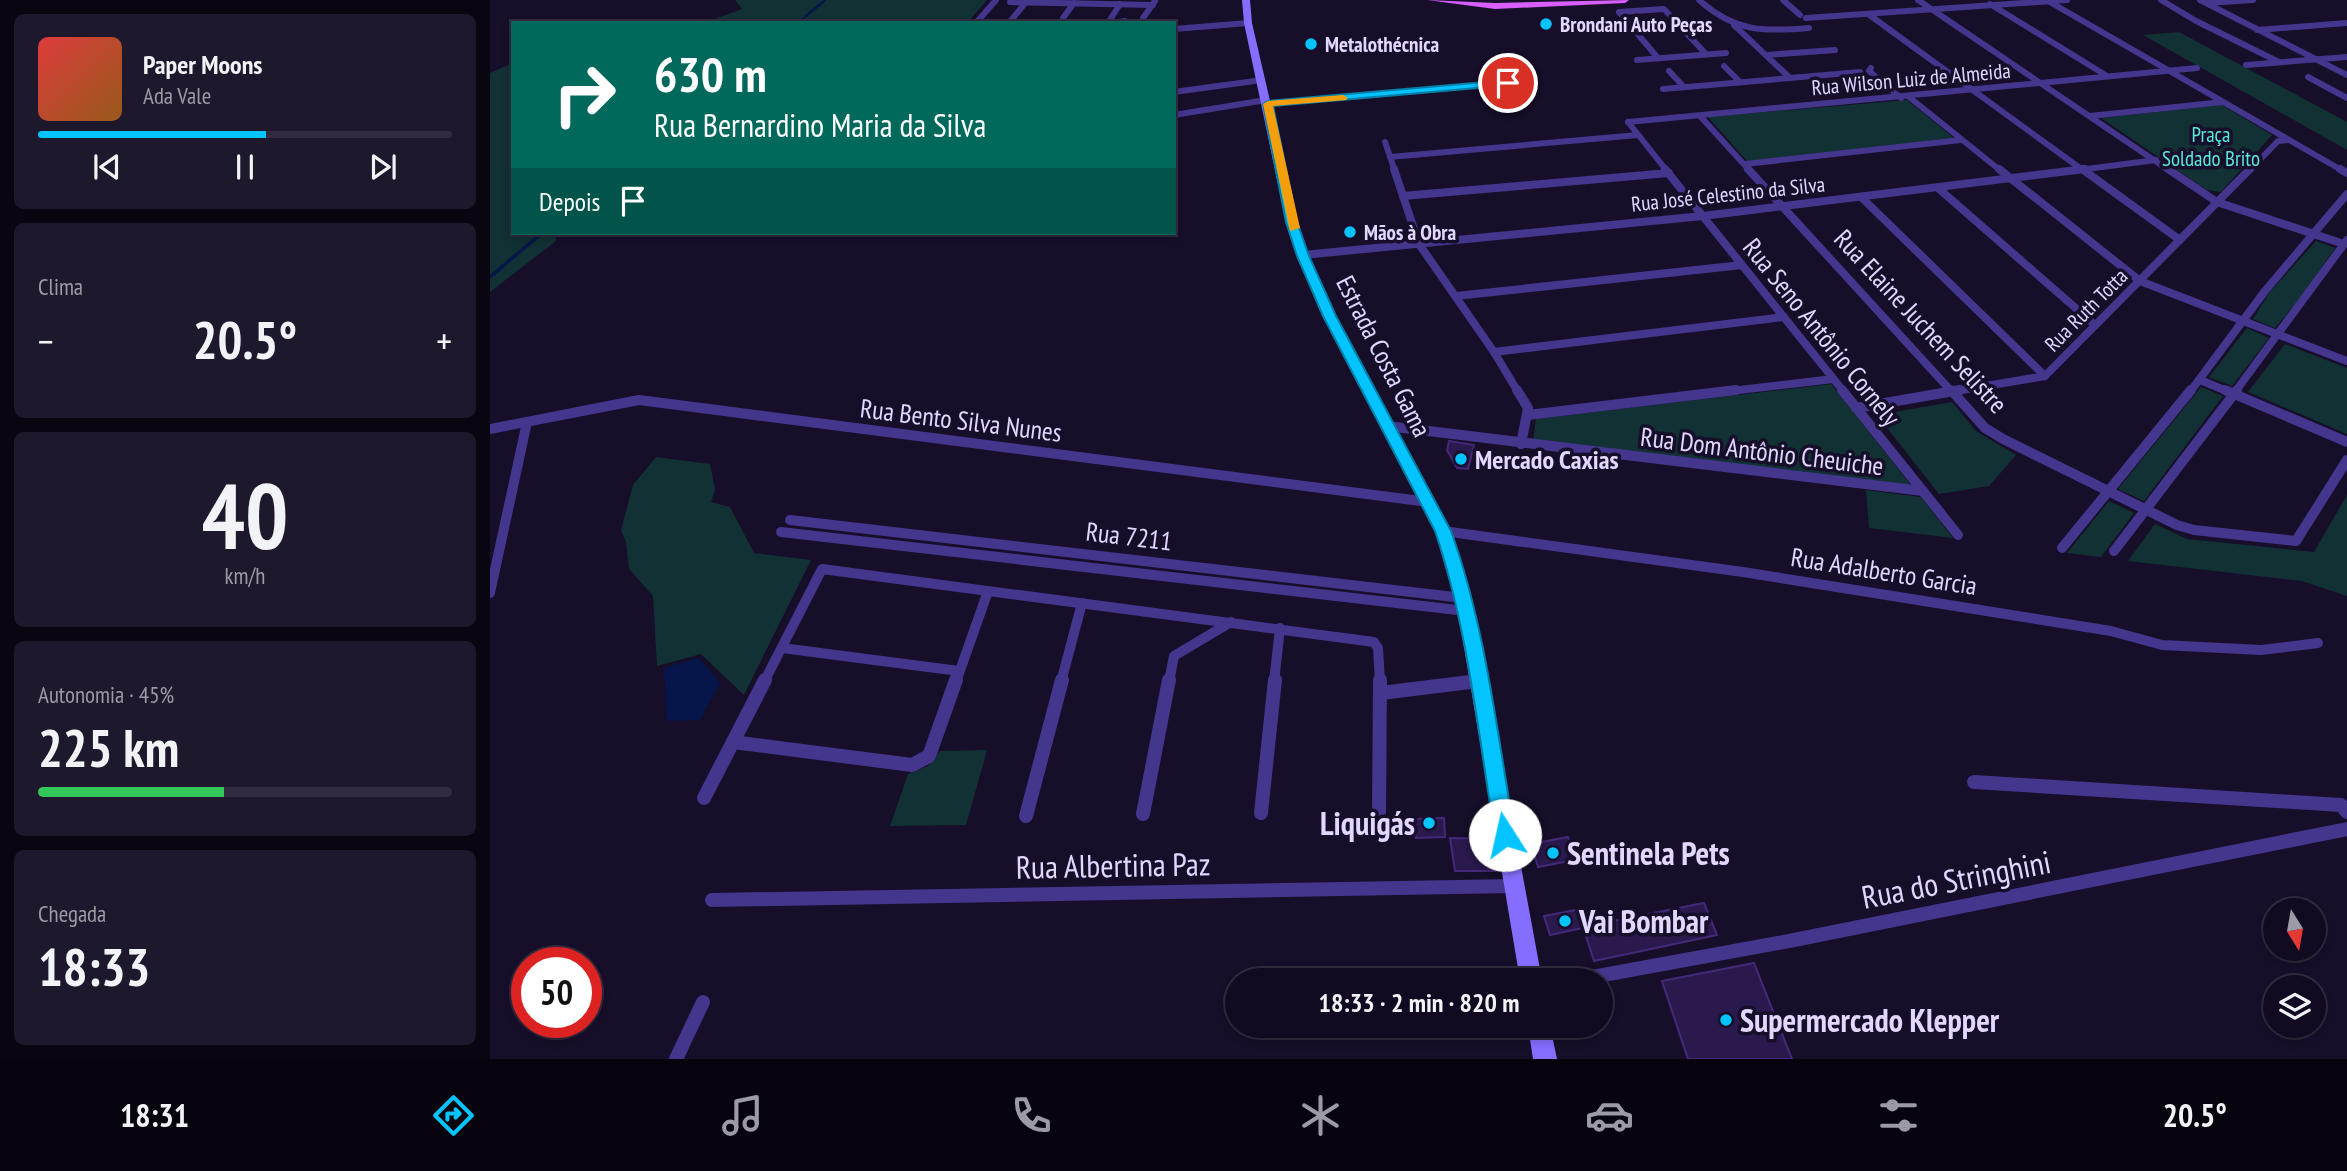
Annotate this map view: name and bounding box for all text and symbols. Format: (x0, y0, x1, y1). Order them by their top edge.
place label: Brondani Auto Peças (1560, 11, 1712, 38)
marker: Brondani Auto Peças (1538, 16, 1554, 32)
place label: Metalothécnica (1325, 31, 1440, 58)
marker: Metalothécnica (1303, 36, 1319, 52)
text: 630 m (654, 42, 767, 106)
text: Paper Moons (143, 48, 262, 81)
icon: right (539, 49, 630, 140)
pin (1478, 53, 1538, 113)
street label: Rua Wilson Luiz de Almeida (1810, 57, 2012, 101)
icon: arrive (1489, 64, 1527, 102)
text: Ada Vale (143, 81, 211, 110)
text: Rua Bernardino Maria da Silva (654, 104, 986, 146)
park label: Praça Soldado Brito (2162, 121, 2260, 172)
icon: previous (88, 148, 126, 186)
icon: pause (226, 148, 264, 186)
icon: next (364, 148, 402, 186)
street label: Rua José Celestino da Silva (1630, 170, 1826, 218)
icon: arrive (614, 182, 652, 220)
text: Depois (539, 185, 600, 218)
place label: Mãos à Obra (1364, 219, 1456, 246)
street label: Rua Elaine Juchem Selistre (1827, 222, 2015, 420)
marker: Mãos à Obra (1342, 224, 1358, 240)
street label: Rua Seno Antônio Cornely (1736, 231, 1908, 433)
street label: Rua Ruth Totta (2039, 263, 2133, 357)
street label: Estrada Costa Gama (1329, 270, 1439, 442)
text: Clima (38, 272, 83, 301)
text: 20.5° (193, 306, 297, 373)
text: − (38, 316, 54, 365)
text: + (436, 316, 452, 365)
street label: Rua Bento Silva Nunes (858, 391, 1064, 449)
street label: Rua Dom Antônio Cheuiche (1639, 420, 1885, 482)
place label: Mercado Caxias (1475, 443, 1619, 476)
marker: Mercado Caxias (1453, 451, 1469, 467)
text: 40 (202, 456, 289, 574)
street label: Rua 7211 (1084, 514, 1174, 558)
street label: Rua Adalberto Garcia (1789, 540, 1979, 602)
text: km/h (225, 561, 265, 590)
text: Autonomia · 45% (38, 680, 174, 709)
text: 225 km (38, 714, 179, 781)
position arrow (1468, 798, 1542, 872)
place label: Liquigás (1320, 802, 1415, 844)
marker: Liquigás (1421, 815, 1437, 831)
place label: Sentinela Pets (1567, 832, 1730, 874)
street label: Rua do Stringhini (1858, 840, 2054, 918)
street label: Rua Albertina Paz (1015, 842, 1211, 888)
marker: Sentinela Pets (1545, 845, 1561, 861)
north arrow (2263, 898, 2326, 961)
map controls (2263, 898, 2326, 1038)
text: Chegada (38, 899, 106, 928)
place label: Vai Bombar (1578, 900, 1709, 942)
marker: Vai Bombar (1557, 913, 1573, 929)
text: 18:33 (38, 933, 150, 1000)
speed limit sign: 50 (511, 947, 602, 1038)
button: layers (2263, 975, 2326, 1038)
text: 18:33 · 2 min · 820 m (1319, 986, 1519, 1019)
place label: Supermercado Klepper (1740, 999, 2000, 1041)
marker: Supermercado Klepper (1718, 1012, 1734, 1028)
icon: directions (429, 1091, 478, 1140)
icon: music (718, 1091, 767, 1140)
icon: phone (1007, 1091, 1056, 1140)
icon: climate (1296, 1091, 1345, 1140)
icon: car (1585, 1091, 1634, 1140)
icon: filters (1874, 1091, 1923, 1140)
text: 18:31 (120, 1094, 189, 1136)
text: 20.5° (2163, 1094, 2227, 1136)

